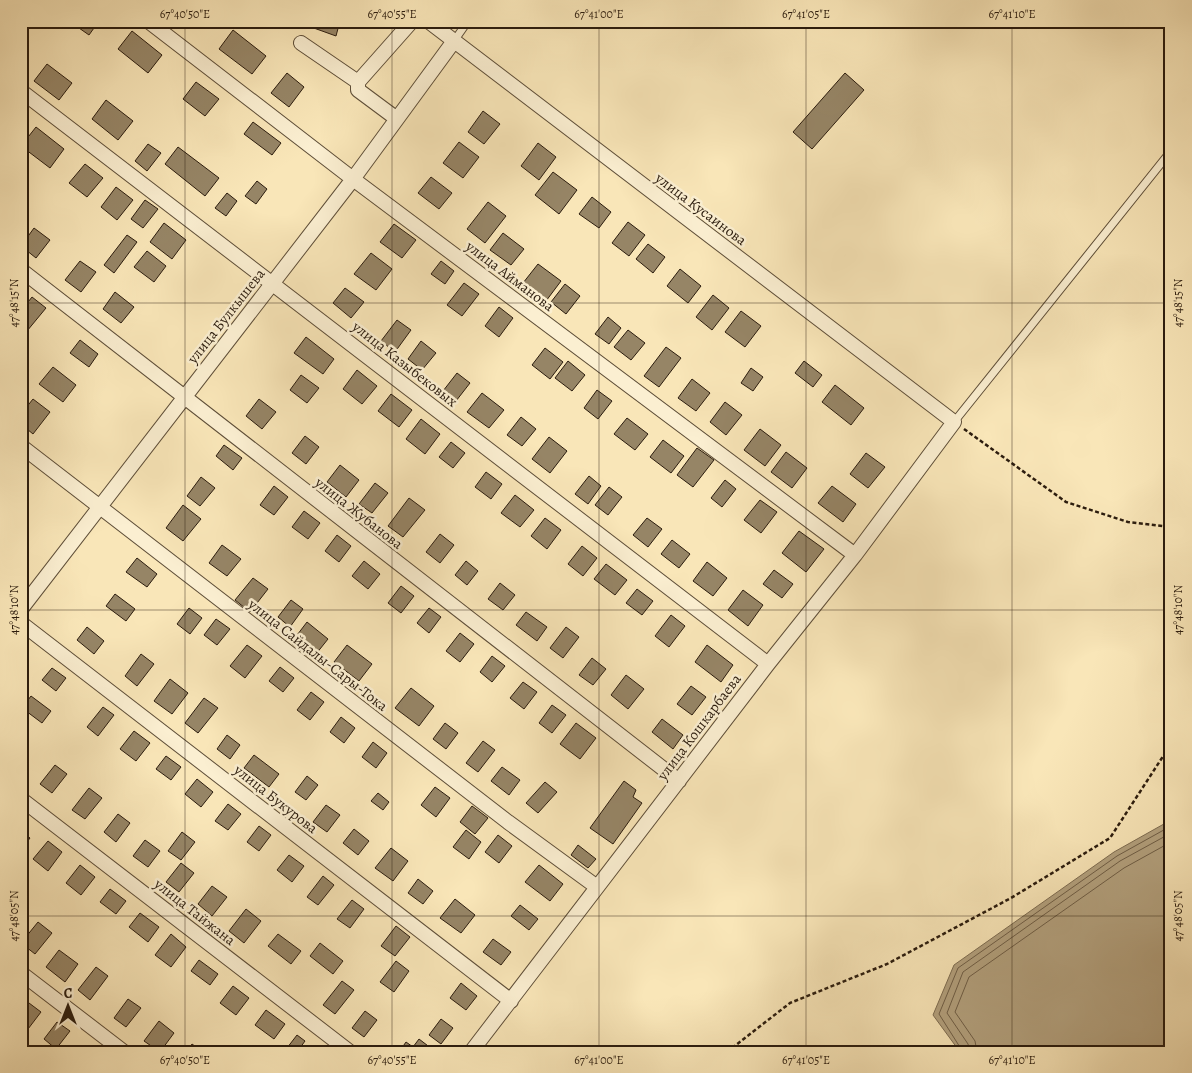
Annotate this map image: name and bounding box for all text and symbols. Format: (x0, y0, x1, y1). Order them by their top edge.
text: 67°40'50"E (160, 6, 210, 22)
text: 67°40'55"E (367, 6, 417, 22)
text: 67°41'00"E (574, 6, 624, 22)
text: 67°41'05"E (782, 6, 830, 22)
text: 67°41'10"E (988, 6, 1036, 22)
street label: улица Кусаинова (651, 168, 751, 250)
street label: улица Айманова (461, 236, 558, 316)
street label: улица Булкышева (182, 264, 269, 368)
text: 47°48'15"N (6, 278, 22, 327)
text: 47°48'15"N (1170, 278, 1186, 327)
street label: улица Казыбековых (347, 316, 462, 412)
street label: улица Жубанова (310, 472, 407, 554)
text: 47°48'10"N (6, 585, 22, 635)
text: 47°48'10"N (1170, 585, 1186, 635)
street label: улица Сайдалы-Сары-Тока (243, 594, 392, 716)
street label: улица Кошкарбаева (652, 670, 746, 785)
street label: улица Букурова (229, 759, 322, 838)
street label: улица Тайжана (149, 873, 240, 950)
text: 47°48'05"N (6, 890, 22, 942)
text: 47°48'05"N (1170, 890, 1186, 942)
north arrow (42, 980, 92, 1030)
text: С (64, 984, 73, 1003)
text: 67°40'50"E (160, 1052, 210, 1068)
text: 67°40'55"E (367, 1052, 417, 1068)
text: 67°41'00"E (574, 1052, 624, 1068)
text: 67°41'05"E (782, 1052, 830, 1068)
text: 67°41'10"E (988, 1052, 1036, 1068)

